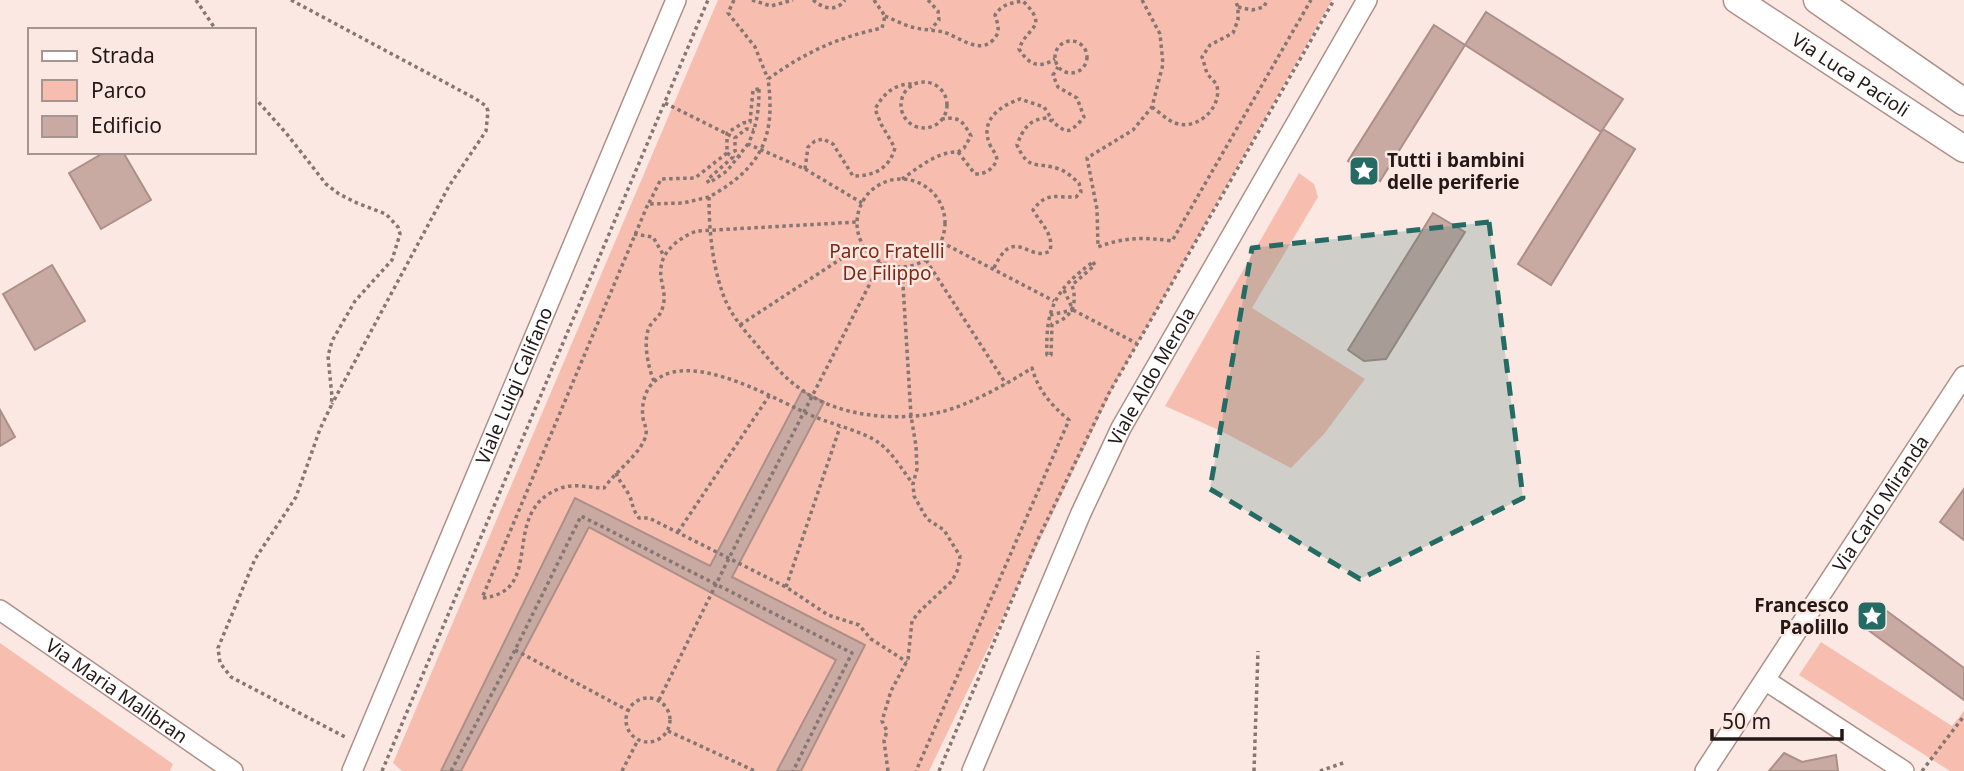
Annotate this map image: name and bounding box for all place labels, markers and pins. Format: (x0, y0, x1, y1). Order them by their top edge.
place label: Tutti i bambini delle periferie (1387, 147, 1525, 195)
place icon: Tutti i bambini delle periferie (1347, 154, 1381, 188)
place label: Francesco Paolillo (1754, 592, 1849, 640)
place icon: Francesco Paolillo (1855, 599, 1889, 633)

